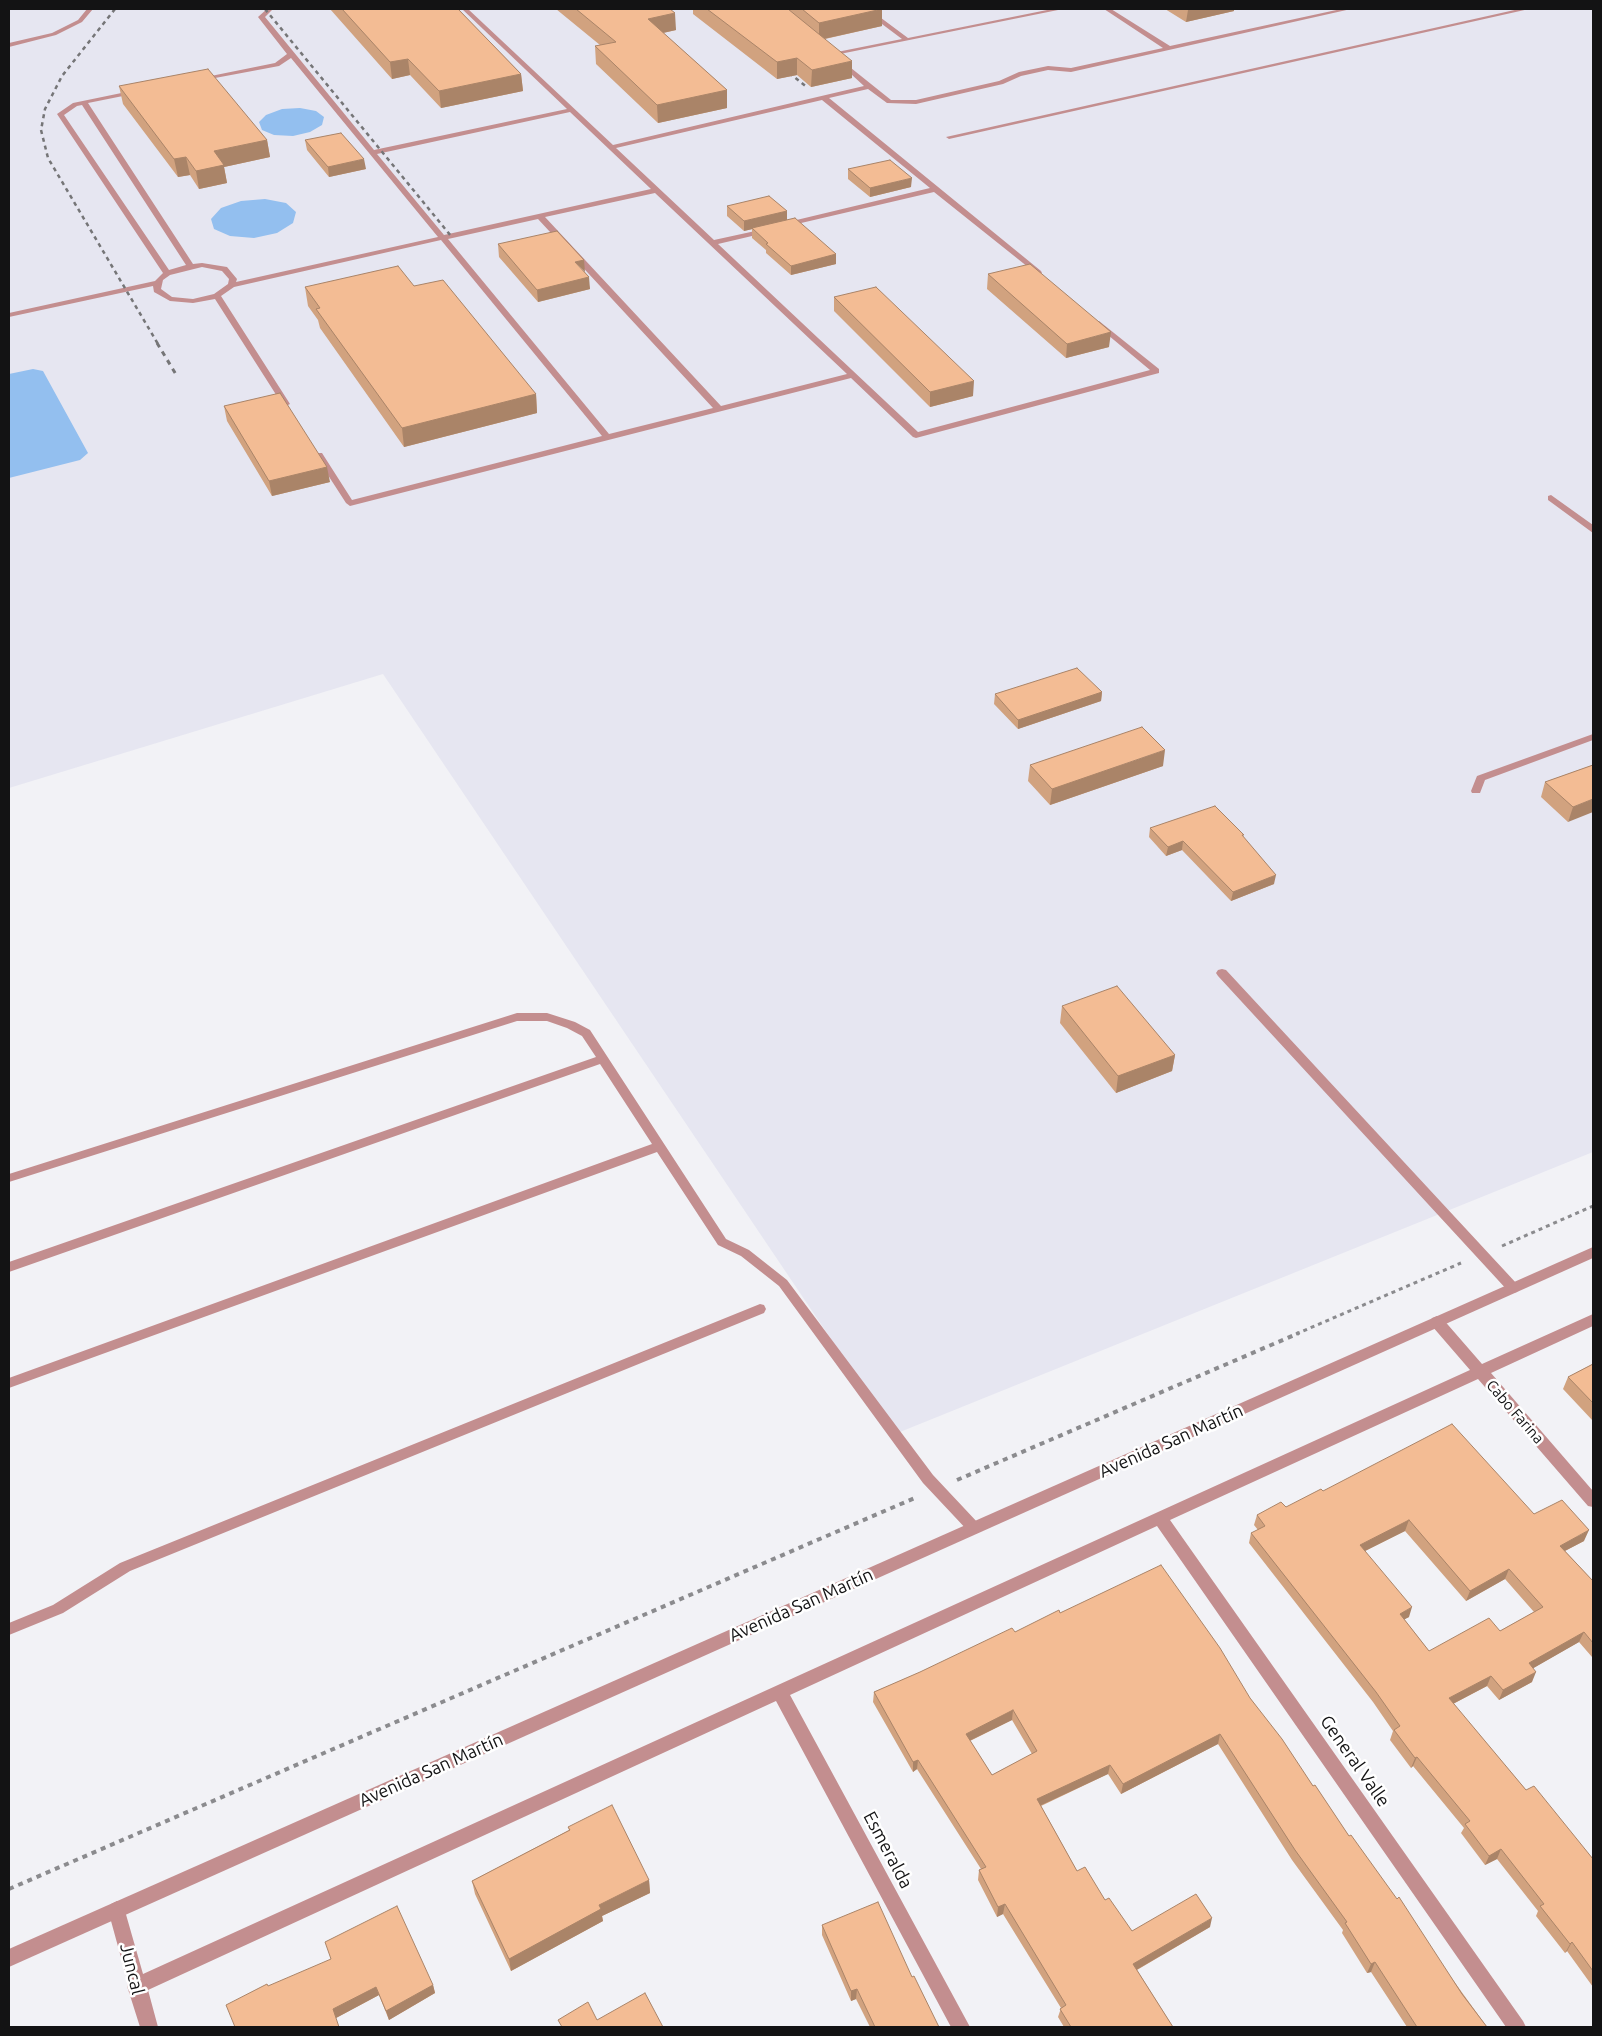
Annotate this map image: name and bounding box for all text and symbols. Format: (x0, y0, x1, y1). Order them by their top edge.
street label: Cabo Farina (1482, 1376, 1548, 1448)
street label: Avenida San Martín (1096, 1400, 1246, 1482)
street label: Avenida San Martín (726, 1564, 876, 1646)
street label: General Valle (1316, 1711, 1394, 1811)
street label: Avenida San Martín (356, 1729, 506, 1811)
street label: Esmeralda (859, 1808, 917, 1892)
street label: Juncal (115, 1941, 149, 1997)

